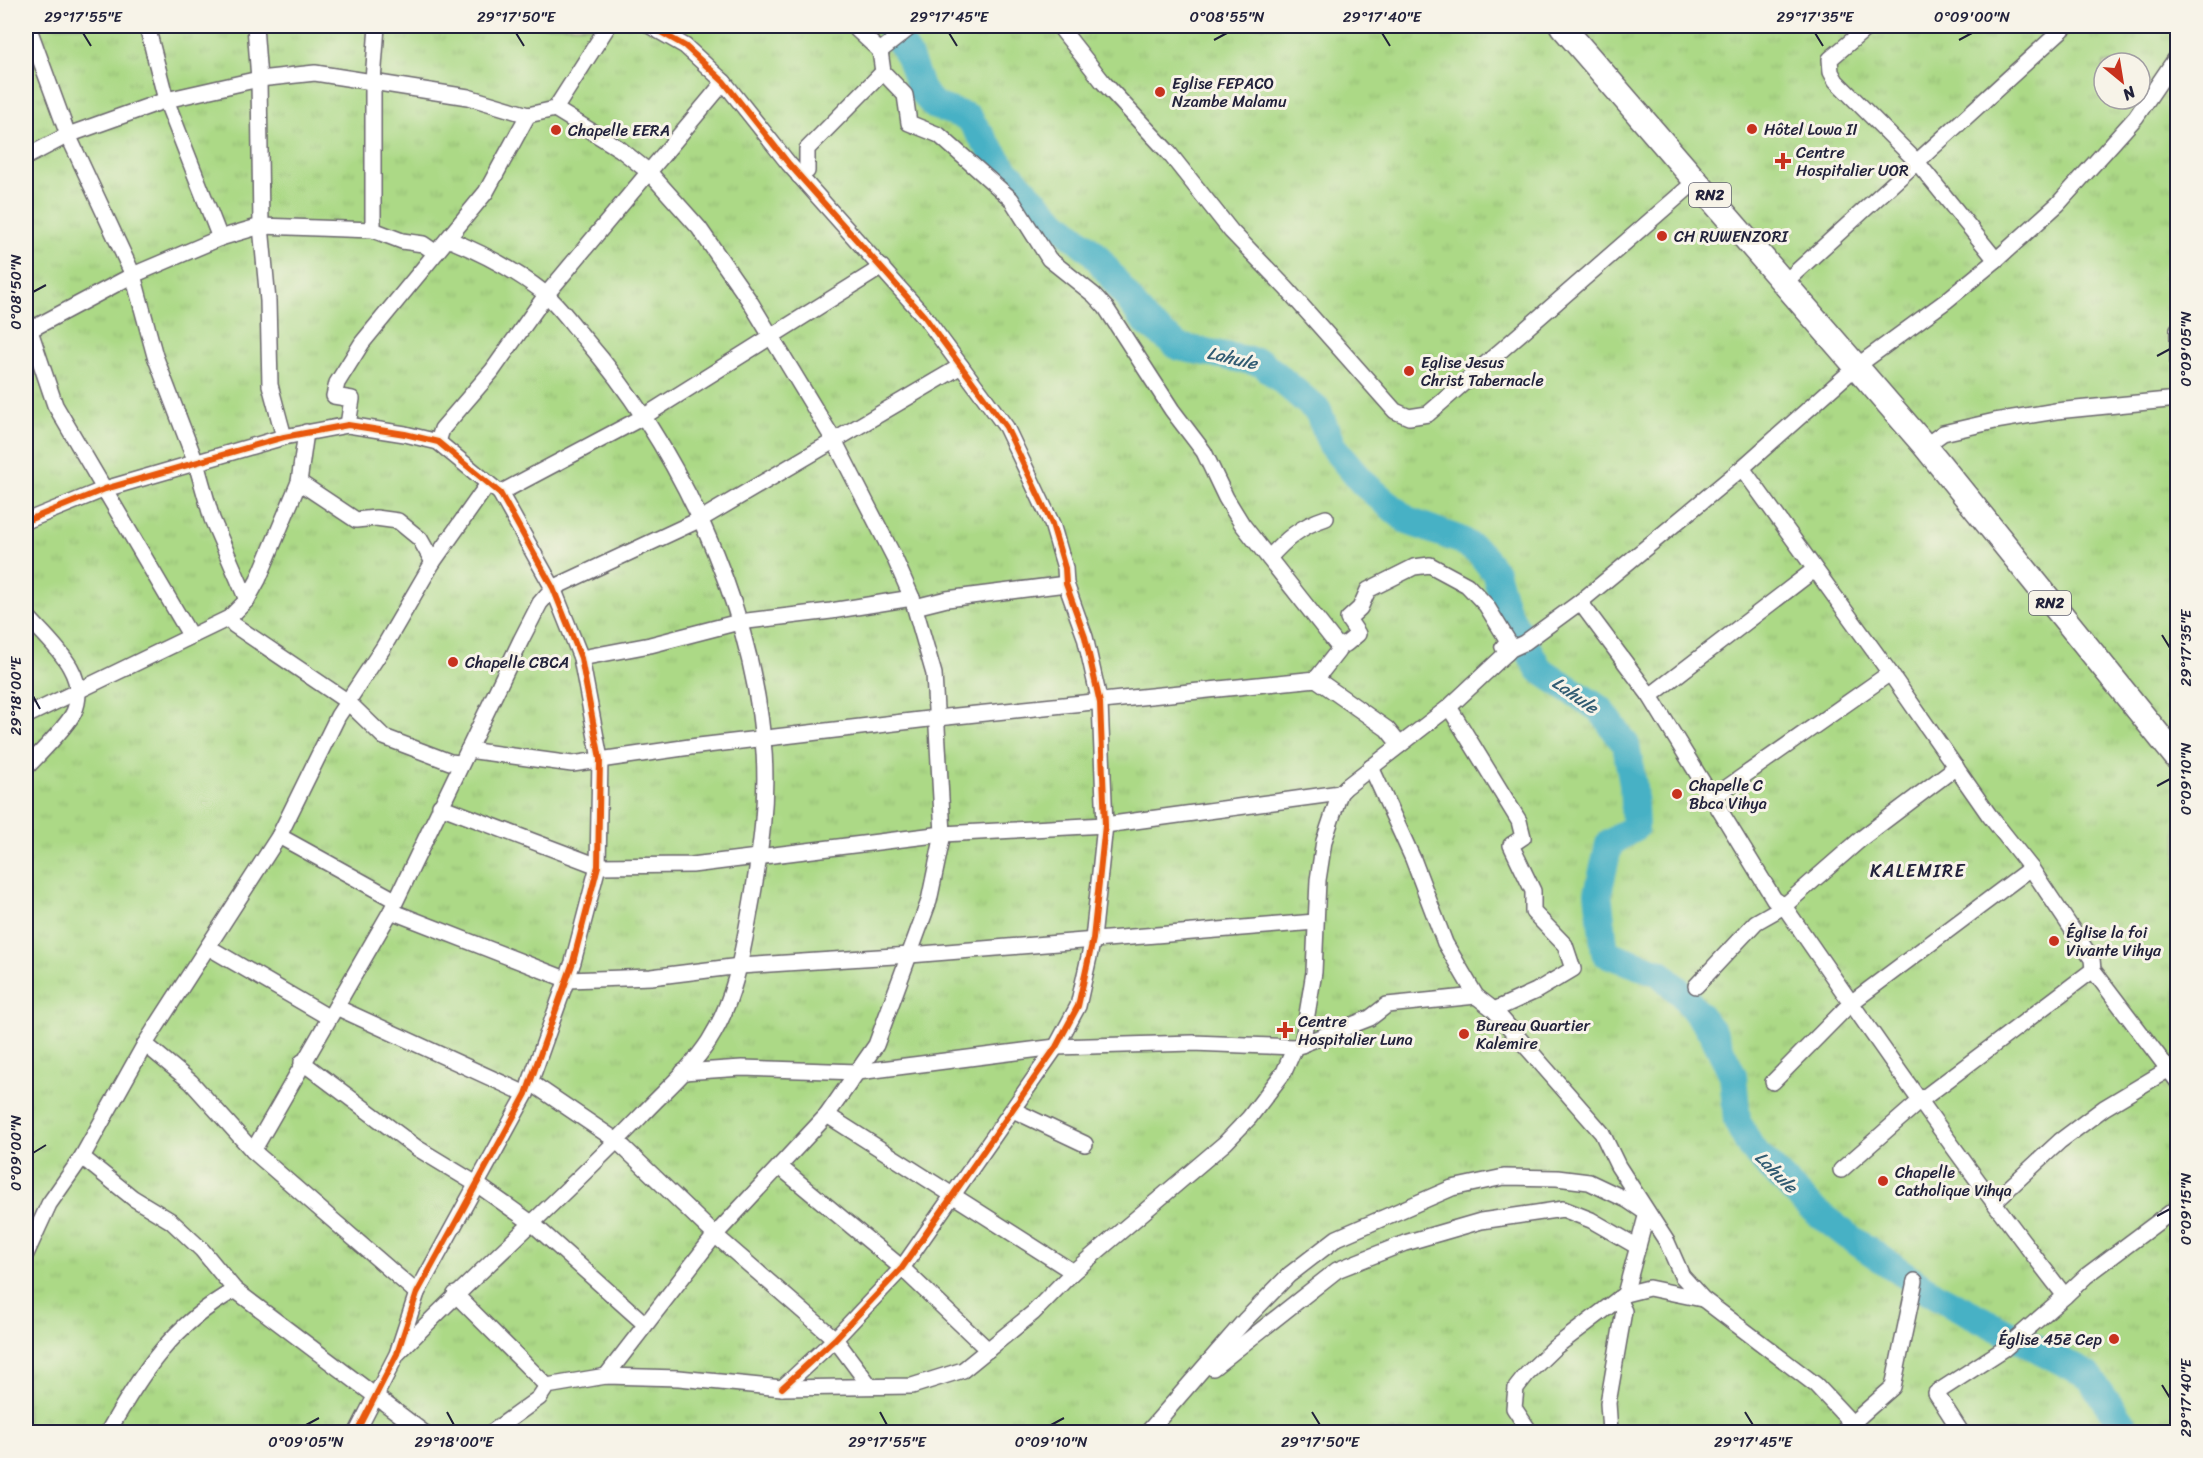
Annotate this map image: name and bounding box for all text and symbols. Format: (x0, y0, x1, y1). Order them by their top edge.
text: 29°17'55"E (44, 4, 124, 30)
text: 29°17'50"E (477, 4, 557, 30)
text: 29°17'45"E (910, 4, 990, 30)
text: 0°08'55"N (1190, 4, 1265, 30)
text: 29°17'40"E (1343, 4, 1423, 30)
text: 29°17'35"E (1777, 4, 1855, 30)
text: 0°09'00"N (1934, 4, 2010, 30)
north arrow (2092, 51, 2152, 111)
place label: Eglise FEPACO Nzambe Malamu (1172, 69, 1287, 116)
text: N (2116, 78, 2142, 109)
marker: Eglise FEPACO Nzambe Malamu (1153, 85, 1167, 99)
place label: Hôtel Lowa II (1764, 115, 1857, 144)
place label: Chapelle EERA (568, 116, 670, 145)
marker: Hôtel Lowa II (1745, 122, 1759, 136)
marker: Chapelle EERA (549, 123, 563, 137)
place label: Centre Hospitalier UOR (1796, 138, 1909, 185)
marker: Centre Hospitalier UOR (1774, 152, 1792, 170)
road number: RN2 (1689, 183, 1731, 207)
place label: CH RUWENZORI (1674, 222, 1789, 251)
marker: CH RUWENZORI (1655, 229, 1669, 243)
text: 0°08'50"N (3, 254, 29, 330)
text: 0°09'05"N (2173, 311, 2199, 387)
water label: Lahule (1204, 337, 1262, 380)
place label: Eglise Jesus Christ Tabernacle (1421, 348, 1544, 395)
marker: Eglise Jesus Christ Tabernacle (1402, 364, 1416, 378)
road number: RN2 (2029, 591, 2071, 615)
text: 29°17'35"E (2173, 608, 2199, 686)
place label: Chapelle CBCA (465, 648, 569, 677)
text: 29°18'00"E (3, 655, 29, 735)
marker: Chapelle CBCA (446, 655, 460, 669)
water label: Lahule (1545, 667, 1607, 724)
text: 0°09'10"N (2173, 742, 2199, 815)
place label: Chapelle C Bbca Vihya (1689, 771, 1767, 818)
marker: Chapelle C Bbca Vihya (1670, 787, 1684, 801)
district label: KALEMIRE (1870, 855, 1966, 887)
place label: Église la foi Vivante Vihya (2066, 918, 2162, 965)
marker: Église la foi Vivante Vihya (2047, 934, 2061, 948)
place label: Centre Hospitalier Luna (1298, 1007, 1413, 1054)
place label: Bureau Quartier Kalemire (1476, 1011, 1591, 1058)
marker: Centre Hospitalier Luna (1276, 1021, 1294, 1039)
marker: Bureau Quartier Kalemire (1457, 1027, 1471, 1041)
text: 0°09'00"N (3, 1115, 29, 1191)
water label: Lahule (1747, 1143, 1807, 1203)
place label: Chapelle Catholique Vihya (1895, 1158, 2012, 1205)
text: 0°09'15"N (2173, 1172, 2199, 1245)
marker: Chapelle Catholique Vihya (1876, 1174, 1890, 1188)
place label: Église 45ē Cep (1998, 1325, 2103, 1354)
marker: Église 45ē Cep (2107, 1332, 2121, 1346)
text: 29°17'40"E (2173, 1357, 2199, 1437)
text: 0°09'05"N (268, 1429, 344, 1455)
text: 29°18'00"E (415, 1429, 495, 1455)
text: 29°17'55"E (848, 1429, 928, 1455)
text: 0°09'10"N (1015, 1429, 1088, 1455)
text: 29°17'50"E (1281, 1429, 1361, 1455)
text: 29°17'45"E (1714, 1429, 1794, 1455)

